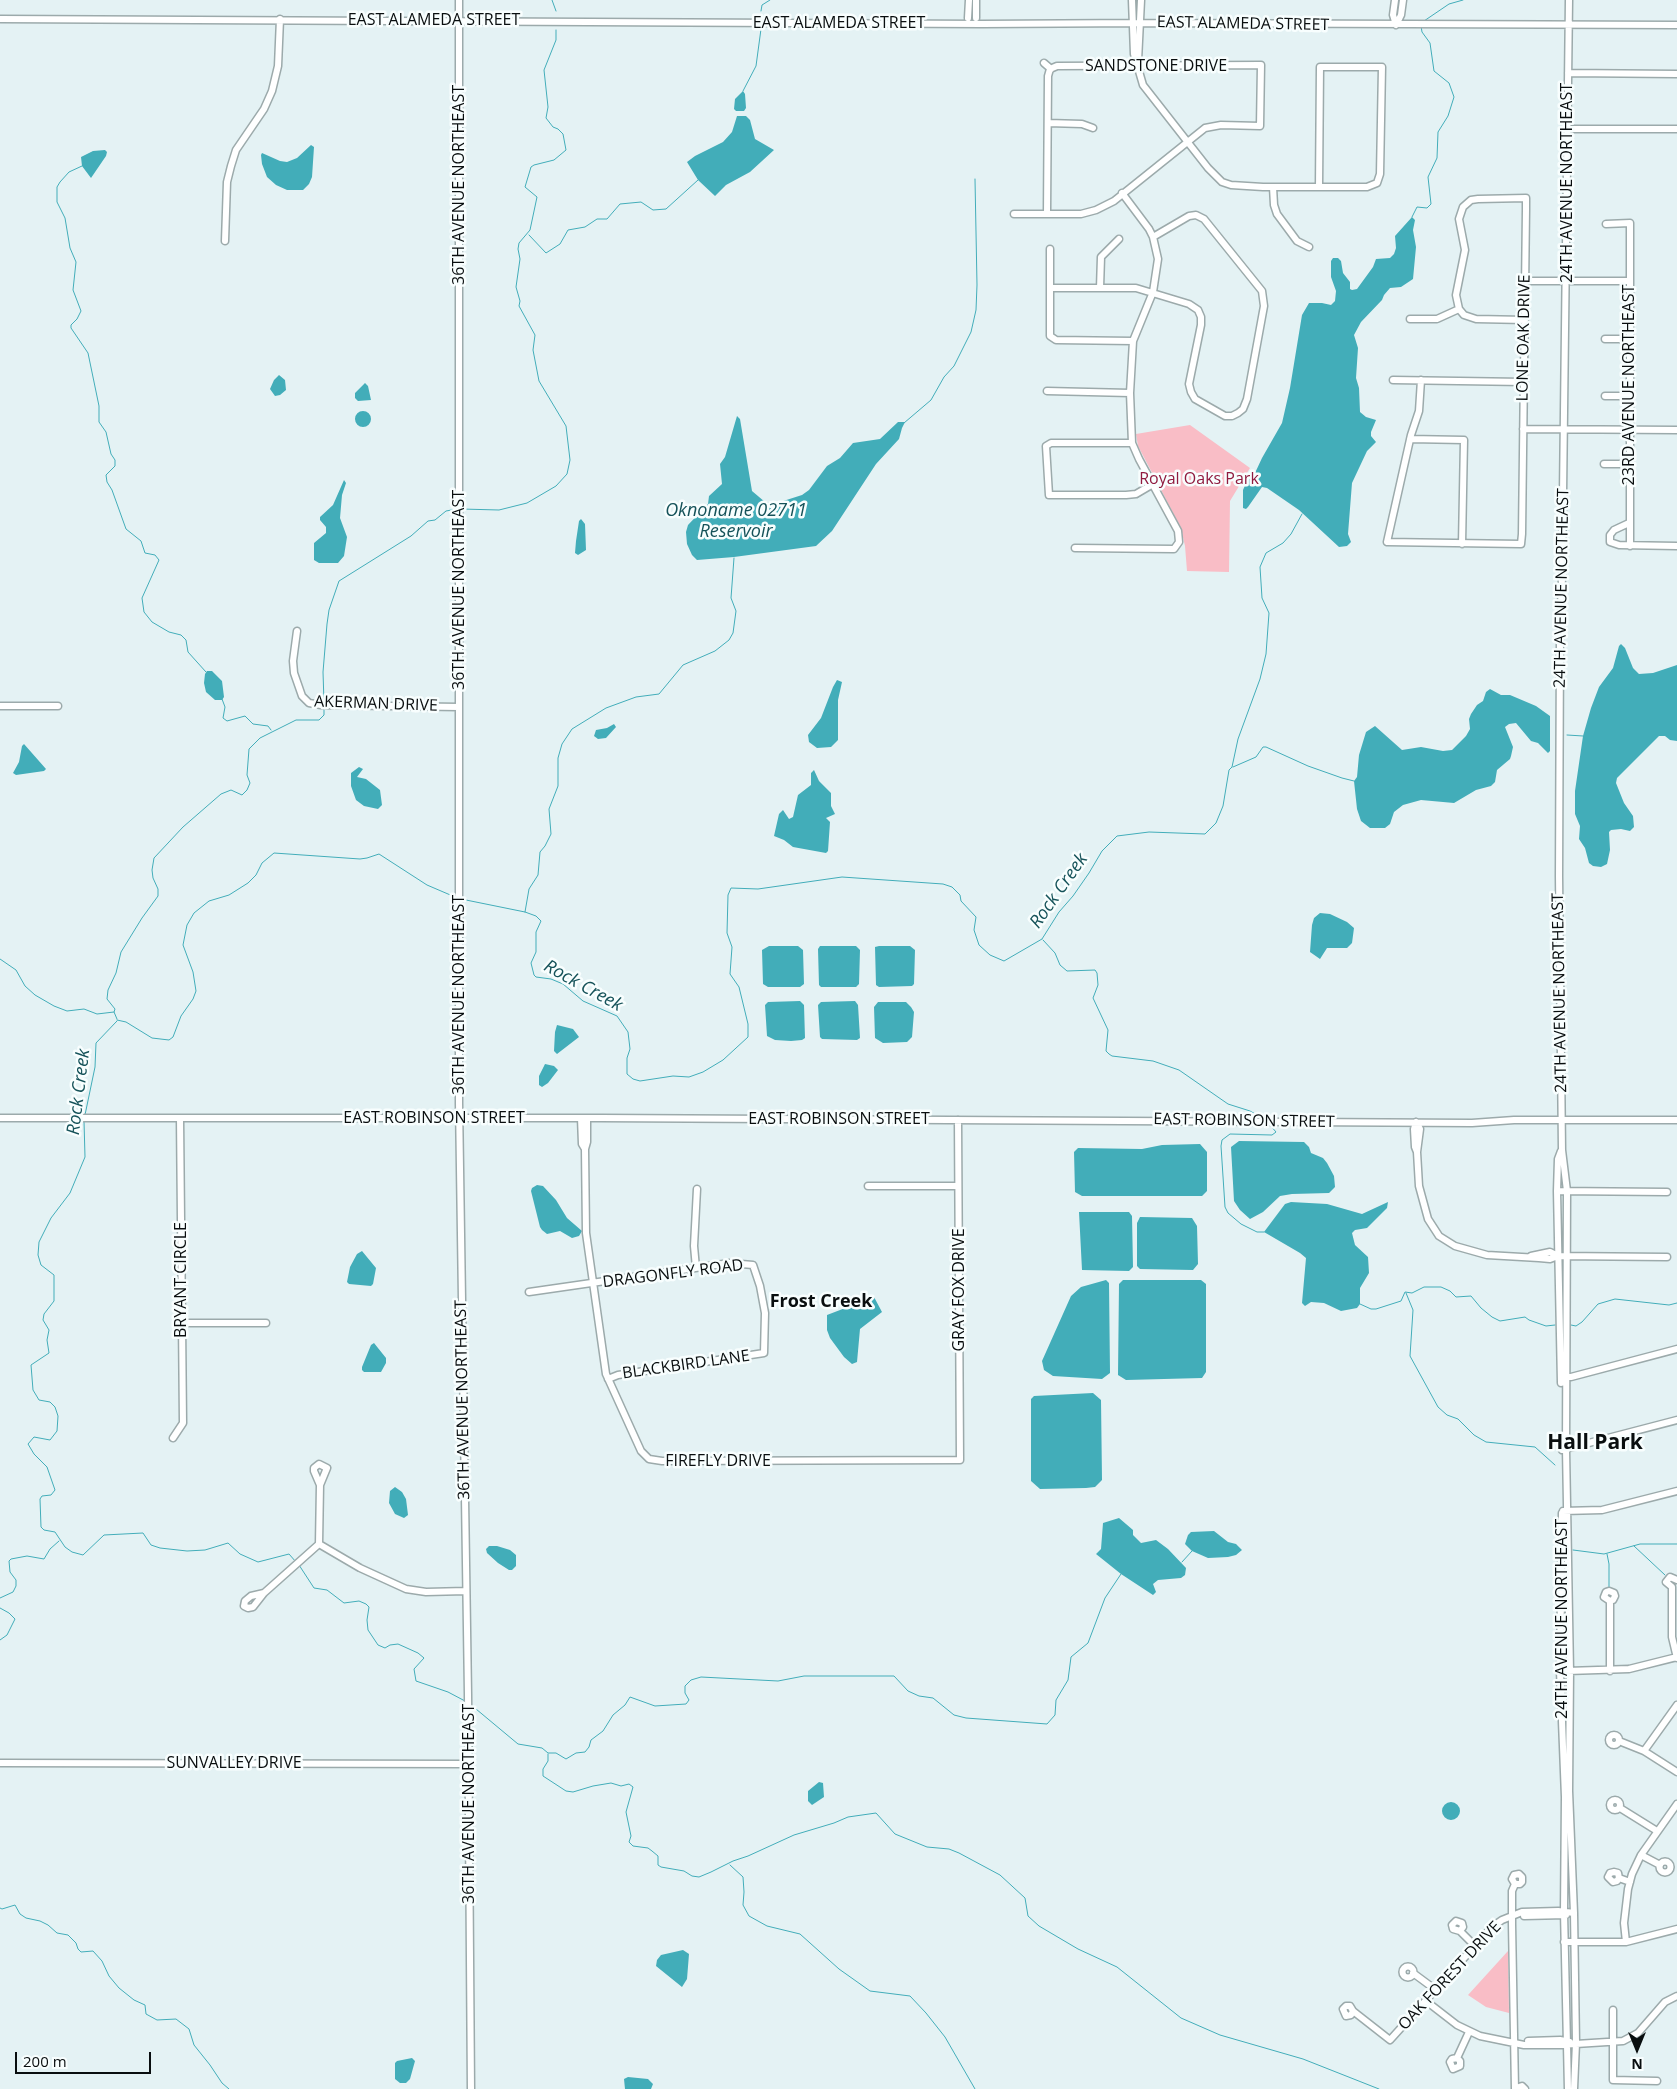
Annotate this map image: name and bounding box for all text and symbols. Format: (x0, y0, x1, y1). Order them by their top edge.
street label: EAST ALAMEDA STREET (348, 10, 520, 30)
street label: EAST ALAMEDA STREET (753, 13, 925, 33)
street label: EAST ALAMEDA STREET (1157, 13, 1329, 35)
street label: SANDSTONE DRIVE (1085, 56, 1227, 76)
street label: 24TH AVENUE NORTHEAST (1557, 83, 1577, 283)
street label: 36TH AVENUE NORTHEAST (449, 85, 469, 285)
street label: LONE OAK DRIVE (1513, 274, 1535, 402)
street label: 23RD AVENUE NORTHEAST (1619, 285, 1639, 485)
park label: Royal Oaks Park (1139, 469, 1259, 489)
street label: 24TH AVENUE NORTHEAST (1551, 488, 1573, 688)
street label: 36TH AVENUE NORTHEAST (449, 490, 469, 690)
water label: Oknoname 02711 Reservoir (665, 500, 807, 542)
street label: AKERMAN DRIVE (314, 692, 438, 716)
water label: Rock Creek (1025, 849, 1093, 933)
street label: 24TH AVENUE NORTHEAST (1549, 893, 1571, 1093)
street label: 36TH AVENUE NORTHEAST (449, 895, 469, 1095)
water label: Rock Creek (540, 956, 626, 1016)
water label: Rock Creek (63, 1048, 95, 1136)
street label: EAST ROBINSON STREET (343, 1108, 525, 1128)
street label: EAST ROBINSON STREET (748, 1109, 930, 1129)
street label: EAST ROBINSON STREET (1153, 1110, 1335, 1132)
street label: BRYANT CIRCLE (171, 1222, 191, 1338)
street label: GRAY FOX DRIVE (949, 1228, 969, 1352)
street label: DRAGONFLY ROAD (602, 1256, 744, 1292)
district label: Frost Creek (770, 1291, 872, 1313)
street label: 36TH AVENUE NORTHEAST (452, 1300, 474, 1500)
street label: BLACKBIRD LANE (621, 1347, 751, 1383)
district label: Hall Park (1547, 1430, 1643, 1456)
street label: FIREFLY DRIVE (665, 1451, 771, 1471)
street label: 24TH AVENUE NORTHEAST (1552, 1519, 1572, 1719)
street label: 36TH AVENUE NORTHEAST (459, 1704, 479, 1904)
street label: SUNVALLEY DRIVE (166, 1753, 302, 1773)
street label: OAK FOREST DRIVE (1395, 1917, 1505, 2035)
north arrow (1612, 2024, 1662, 2074)
scale bar (18, 2042, 154, 2074)
text: 200 m (23, 2051, 67, 2071)
text: N (1631, 2055, 1643, 2074)

